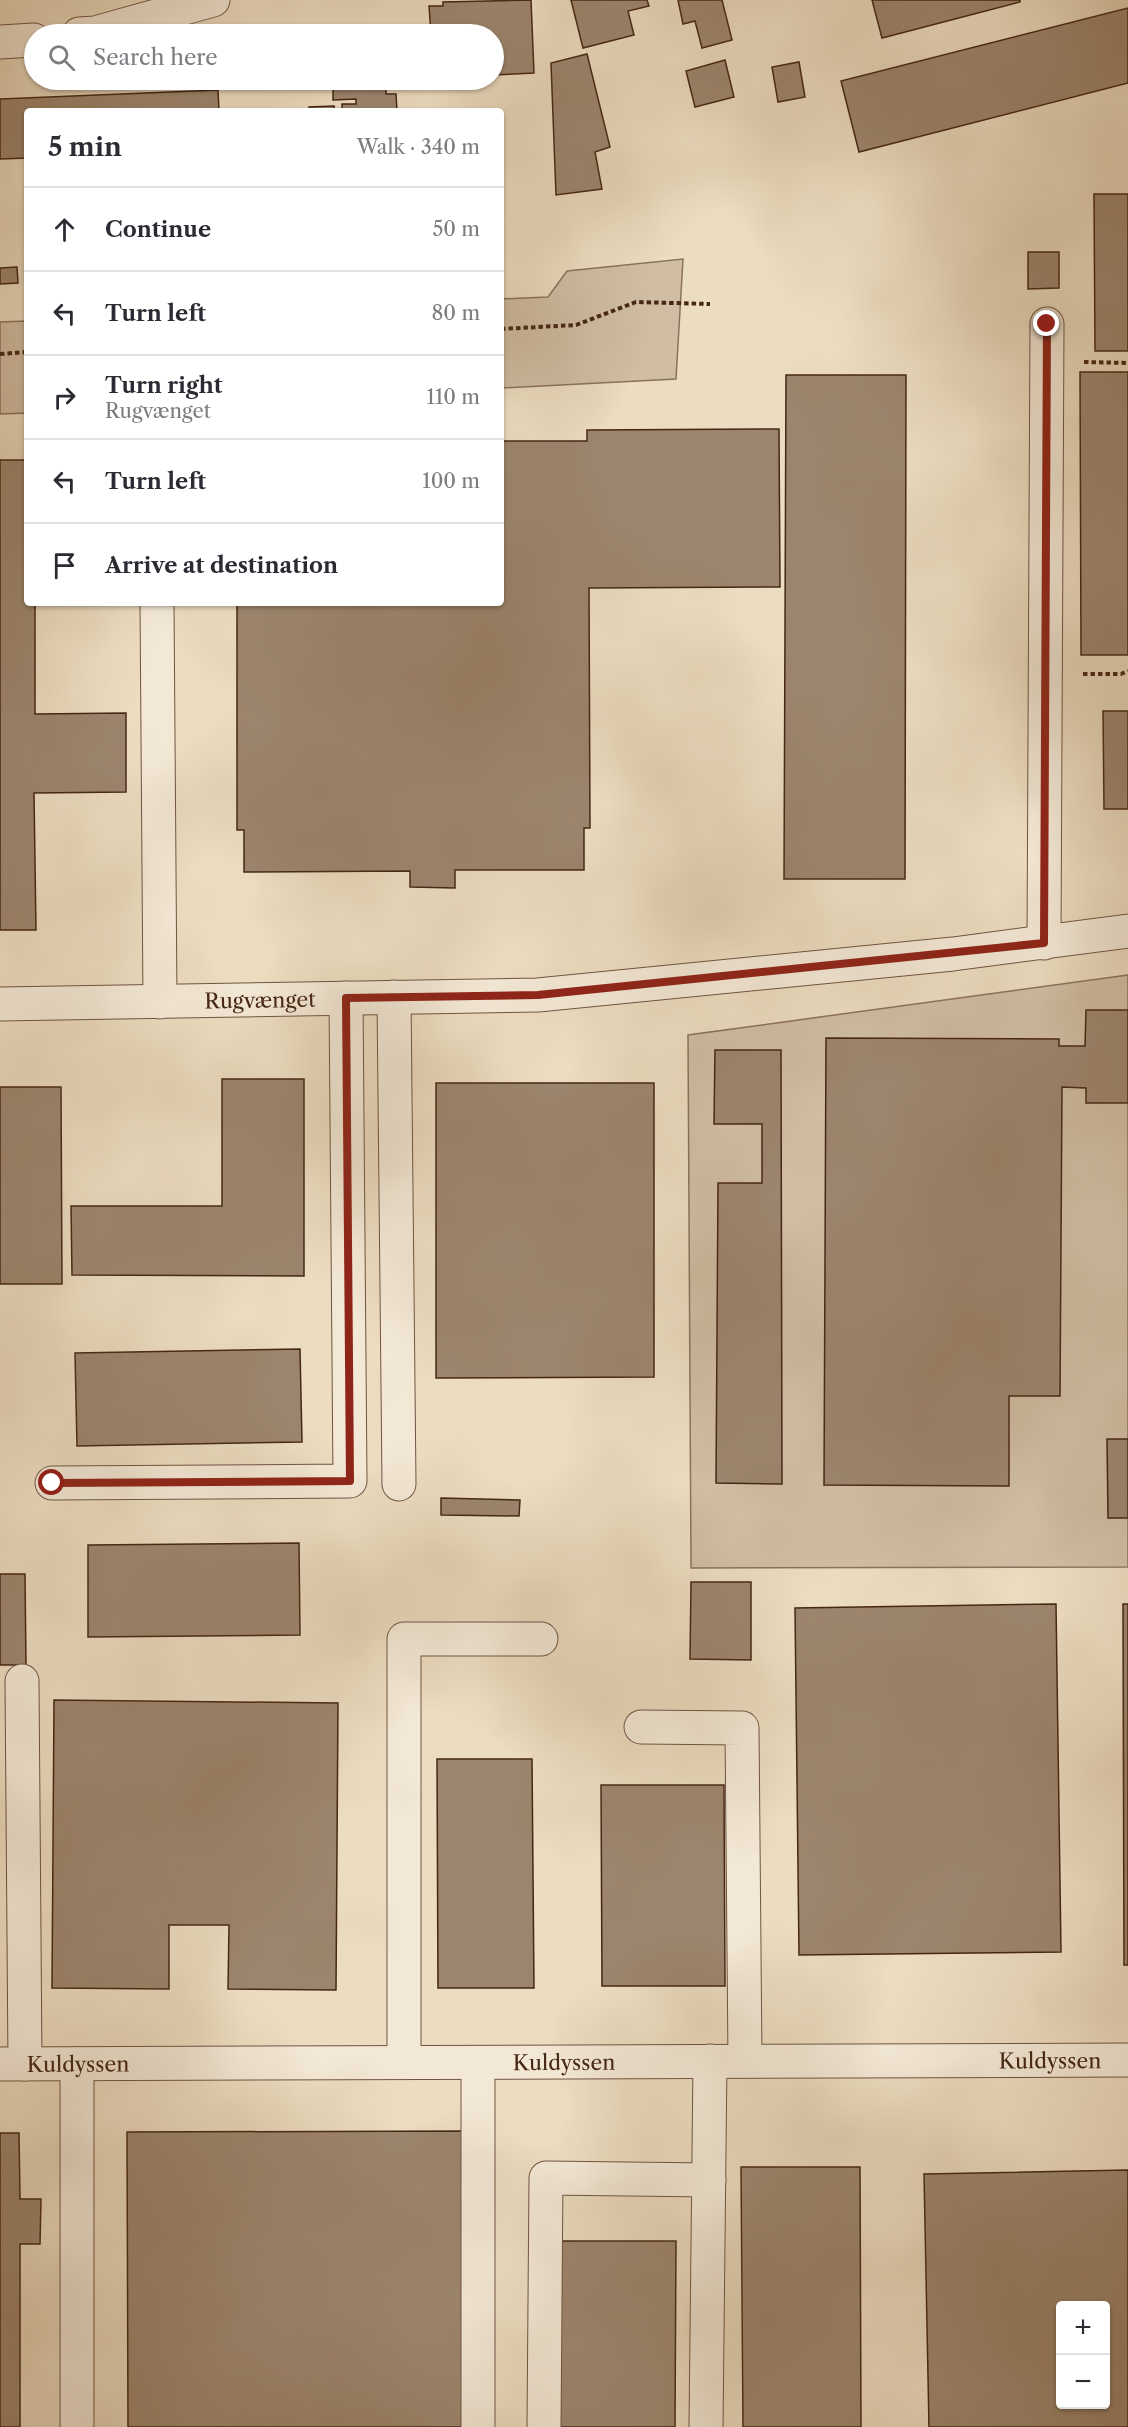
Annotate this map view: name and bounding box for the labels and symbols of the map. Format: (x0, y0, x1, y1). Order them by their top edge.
route end (1033, 310, 1059, 336)
street label: Rugvænget (204, 986, 316, 1013)
route start (38, 1469, 64, 1495)
street label: Kuldyssen (999, 2048, 1101, 2073)
street label: Kuldyssen (513, 2049, 615, 2075)
street label: Kuldyssen (27, 2051, 129, 2076)

